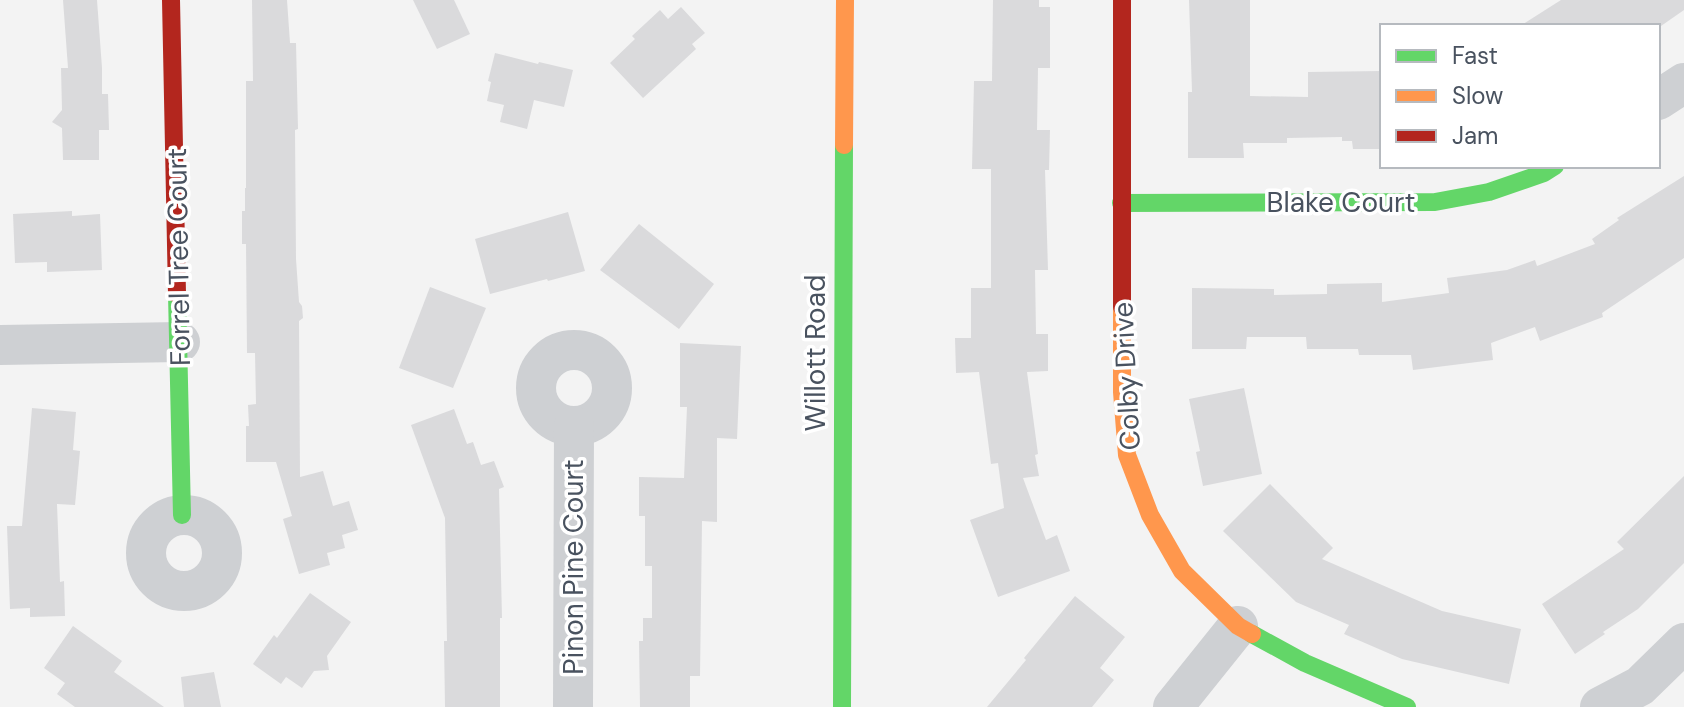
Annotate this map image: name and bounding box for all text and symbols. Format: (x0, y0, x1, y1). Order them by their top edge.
legend (1380, 24, 1660, 168)
text: Fast (1452, 40, 1498, 71)
text: Slow (1452, 80, 1503, 111)
text: Jam (1452, 120, 1498, 151)
street label: Forrel Tree Court (158, 148, 199, 366)
street label: Blake Court (1267, 184, 1415, 221)
street label: Willott Road (797, 275, 834, 431)
street label: Colby Drive (1104, 301, 1149, 451)
street label: Pinon Pine Court (555, 459, 592, 675)

